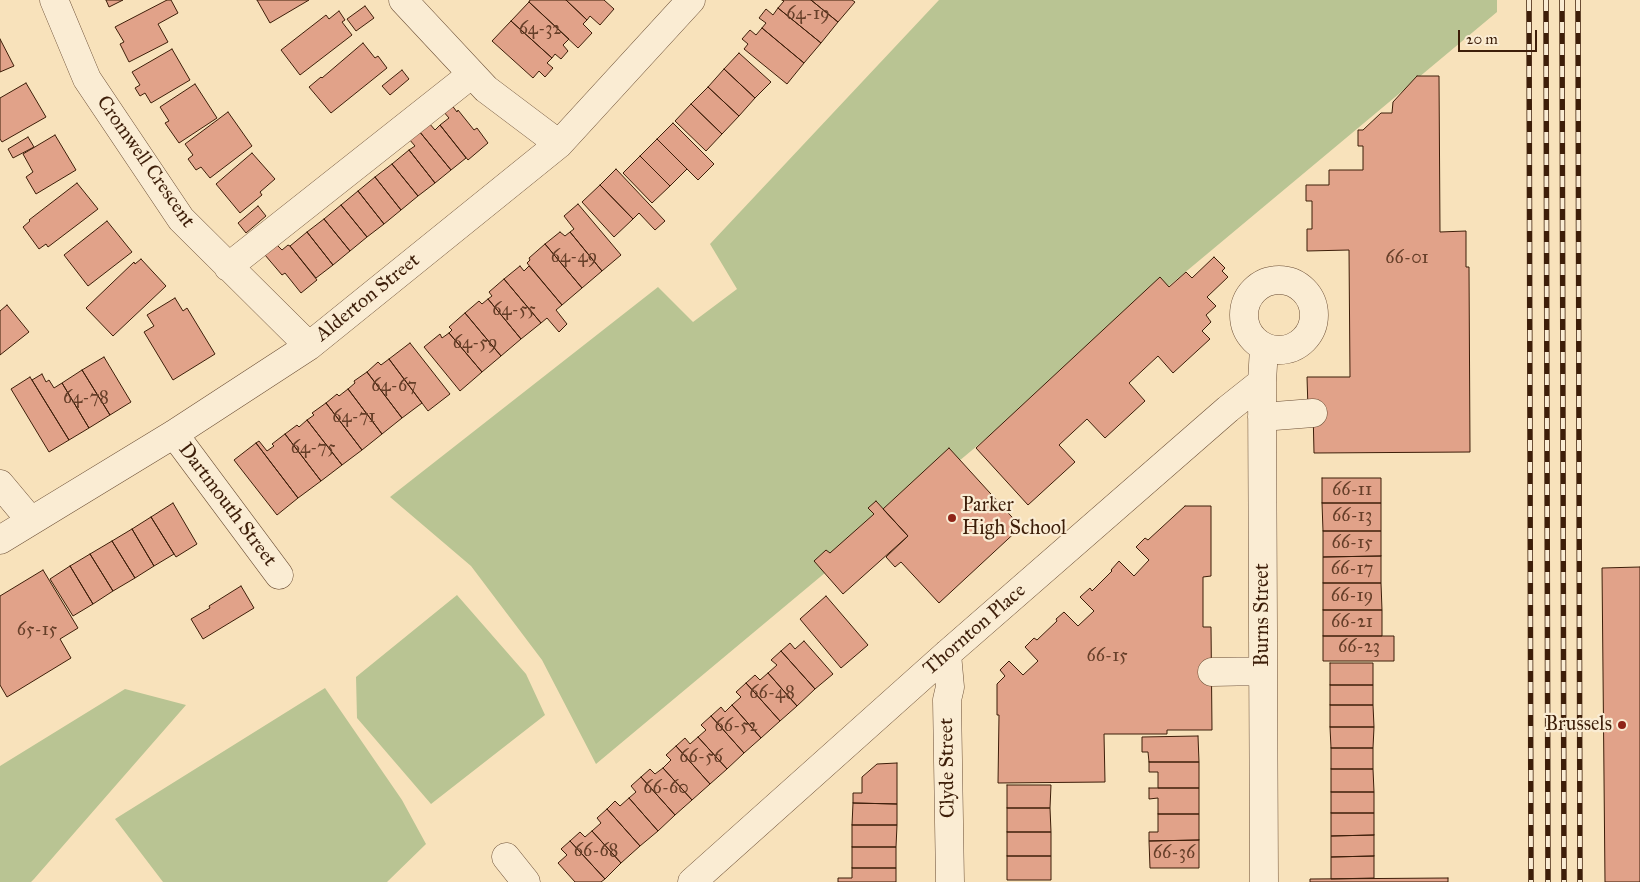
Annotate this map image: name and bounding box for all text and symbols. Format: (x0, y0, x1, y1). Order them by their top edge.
house number: 64-19 (786, 4, 830, 26)
house number: 64-32 (519, 19, 561, 41)
scale bar (1460, 20, 1539, 52)
text: 20 m (1466, 30, 1498, 48)
street label: Cromwell Crescent (91, 91, 199, 233)
house number: 64-49 (551, 247, 597, 269)
house number: 66-01 (1385, 248, 1429, 270)
street label: Alderton Street (311, 249, 425, 347)
house number: 64-55 (492, 300, 536, 322)
house number: 64-59 (453, 333, 497, 355)
house number: 64-67 (371, 376, 417, 398)
house number: 64-78 (63, 388, 109, 410)
house number: 64-71 (332, 407, 376, 429)
street label: Dartmouth Street (173, 438, 281, 572)
house number: 64-75 (291, 438, 335, 460)
house number: 66-11 (1332, 480, 1372, 502)
place label: Parker High School (962, 494, 1066, 541)
house number: 66-13 (1332, 506, 1372, 528)
marker: Parker High School (946, 512, 958, 524)
house number: 66-15 (1331, 533, 1373, 555)
house number: 66-17 (1331, 559, 1373, 581)
street label: Burns Street (1251, 563, 1275, 667)
street label: Thornton Place (919, 579, 1031, 681)
house number: 66-19 (1331, 586, 1373, 608)
house number: 66-21 (1331, 612, 1373, 634)
house number: 65-15 (17, 620, 57, 642)
house number: 66-23 (1338, 637, 1380, 659)
house number: 66-15 (1086, 646, 1128, 668)
house number: 66-48 (749, 683, 795, 705)
place label: Brussels (1545, 713, 1612, 737)
house number: 66-52 (714, 716, 758, 738)
street label: Clyde Street (935, 718, 961, 818)
marker: Brussels (1616, 719, 1628, 731)
house number: 66-56 (679, 747, 723, 769)
house number: 66-60 (643, 778, 689, 800)
house number: 66-68 (574, 841, 618, 863)
house number: 66-36 (1153, 843, 1195, 865)

